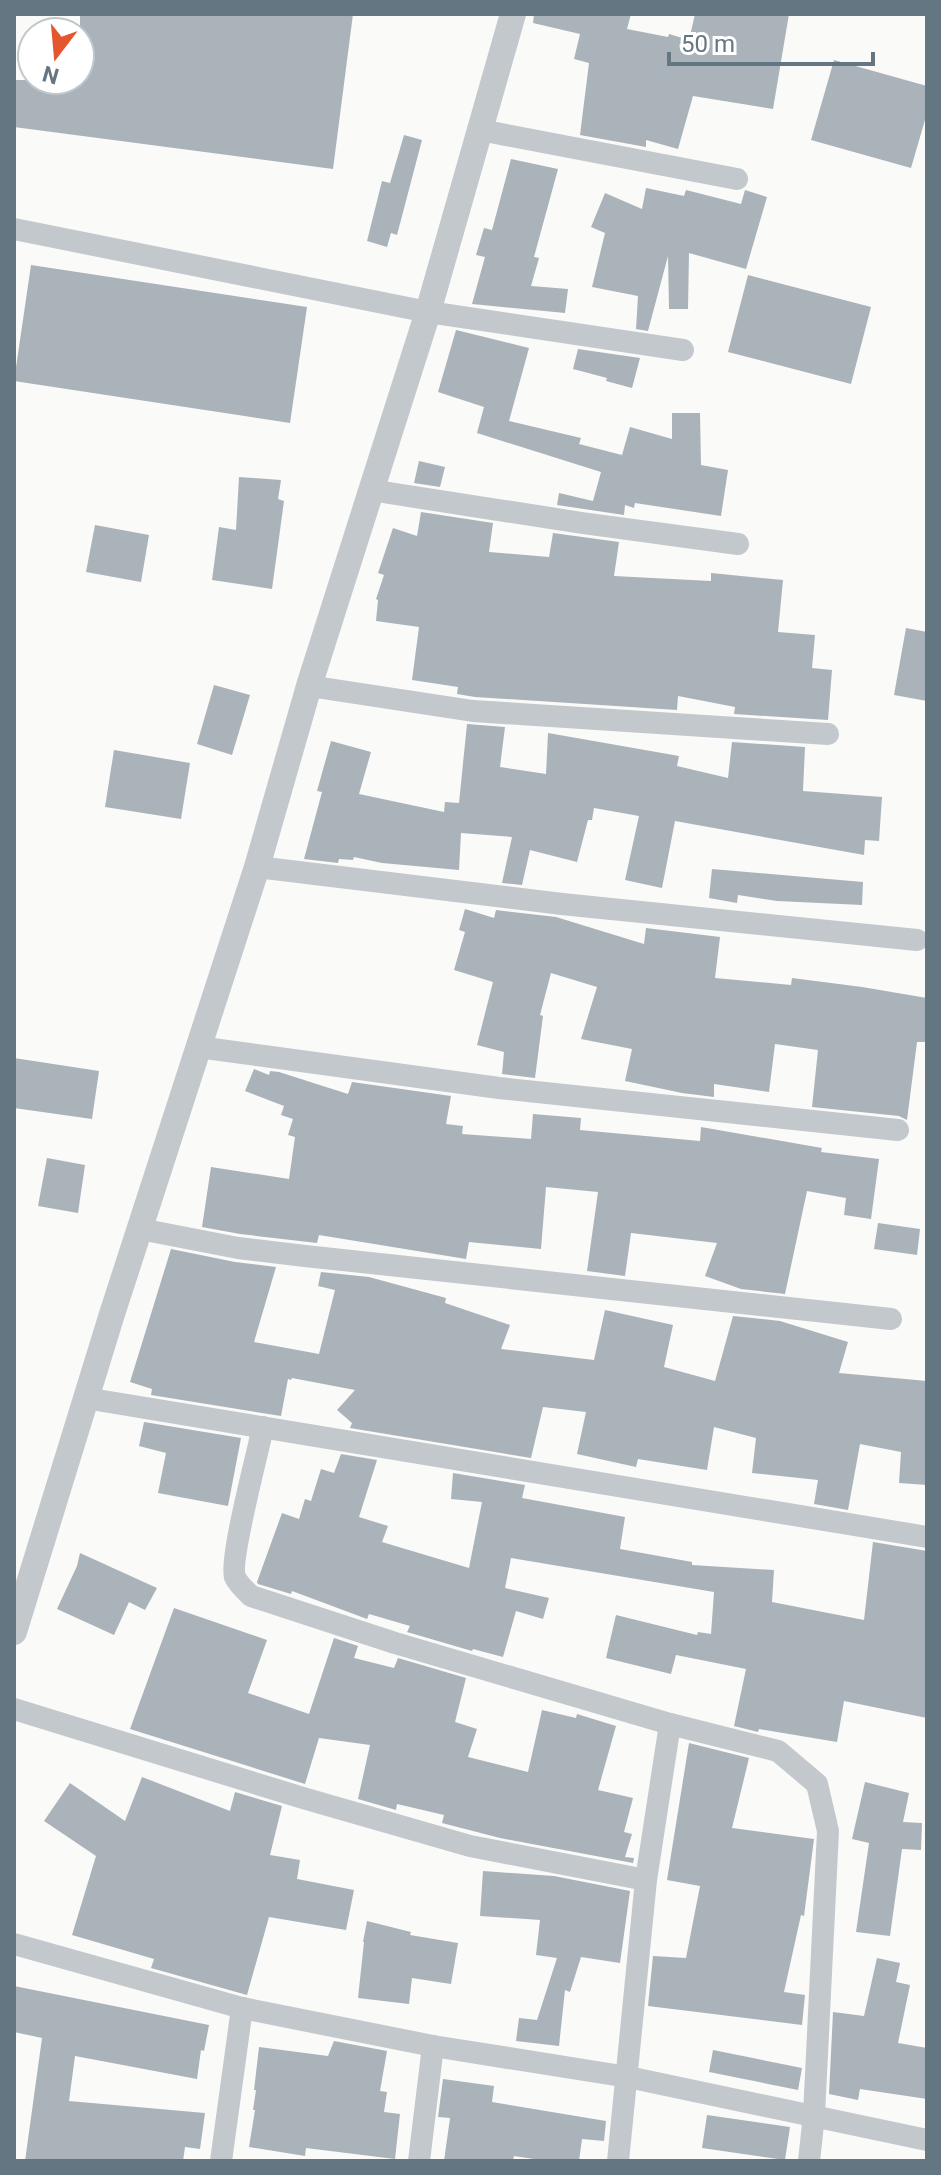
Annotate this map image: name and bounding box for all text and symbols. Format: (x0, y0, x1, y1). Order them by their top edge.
north arrow (16, 16, 96, 96)
scale bar (669, 16, 873, 66)
text: 50 m (681, 30, 735, 58)
text: N (40, 61, 62, 89)

